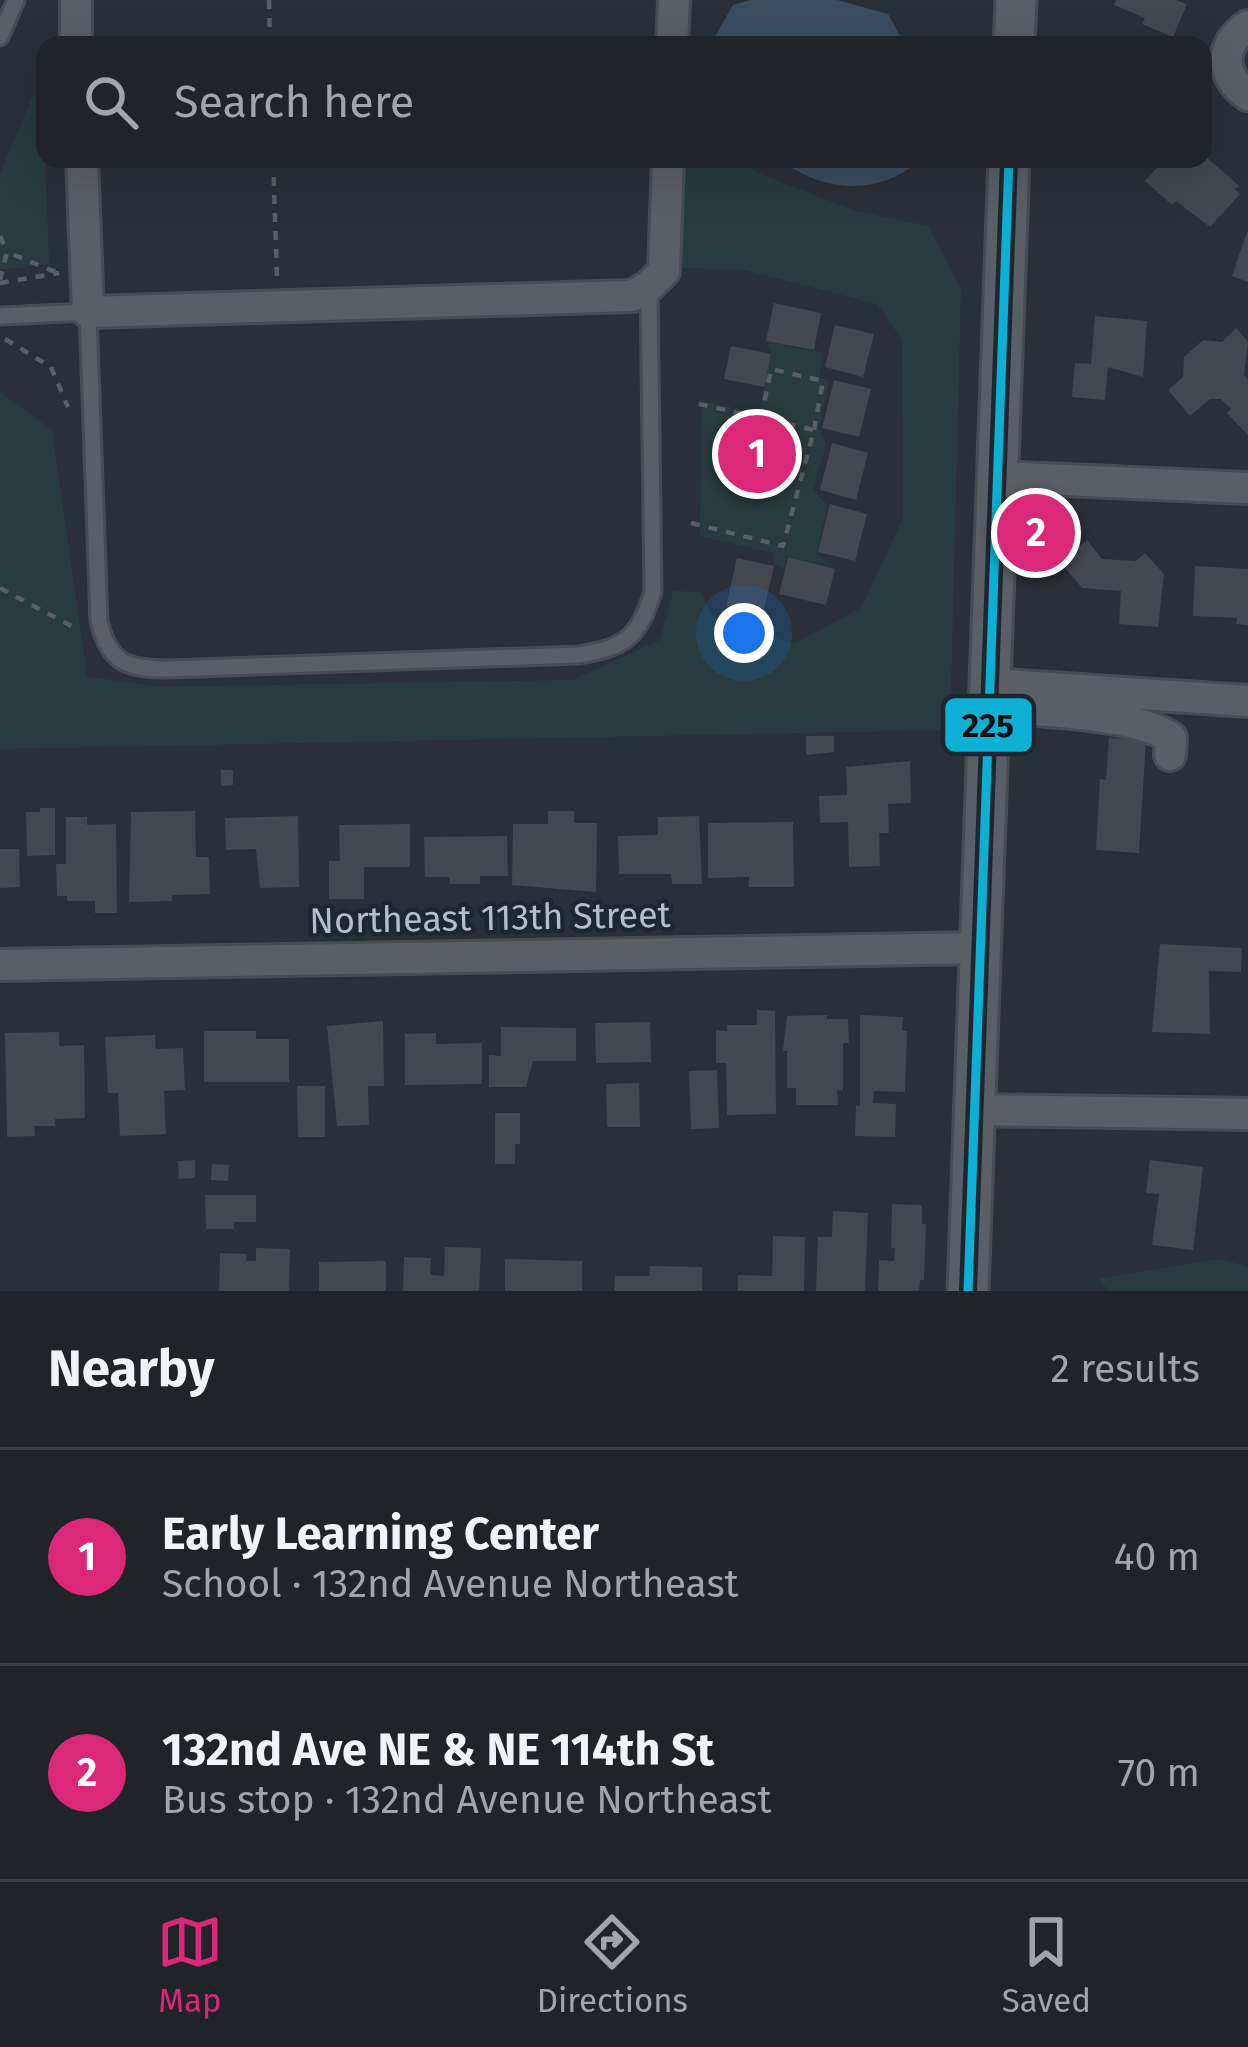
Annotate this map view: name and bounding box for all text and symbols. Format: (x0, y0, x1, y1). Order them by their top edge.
search box (36, 36, 1212, 168)
icon: search (78, 69, 144, 135)
text: Search here (174, 75, 414, 129)
pin: 1 (718, 409, 796, 499)
pin: 2 (997, 488, 1075, 578)
your location (714, 603, 774, 663)
line badge: 225 (943, 696, 1034, 754)
text: 225 (962, 706, 1014, 746)
street label: Northeast 113th Street (309, 893, 671, 943)
text: Nearby (48, 1338, 214, 1400)
text: 2 results (1051, 1346, 1200, 1392)
text: Early Learning Center (162, 1507, 599, 1561)
text: 1 (78, 1534, 96, 1580)
text: 40 m (1114, 1534, 1200, 1580)
text: School · 132nd Avenue Northeast (162, 1561, 739, 1607)
text: 132nd Ave NE & NE 114th St (162, 1723, 714, 1777)
text: 2 (77, 1750, 97, 1796)
text: 70 m (1118, 1750, 1200, 1796)
text: Bus stop · 132nd Avenue Northeast (162, 1777, 772, 1823)
tab: Map (157, 1909, 223, 2021)
tab: Directions (537, 1909, 688, 2021)
tab: Saved (1002, 1909, 1091, 2021)

